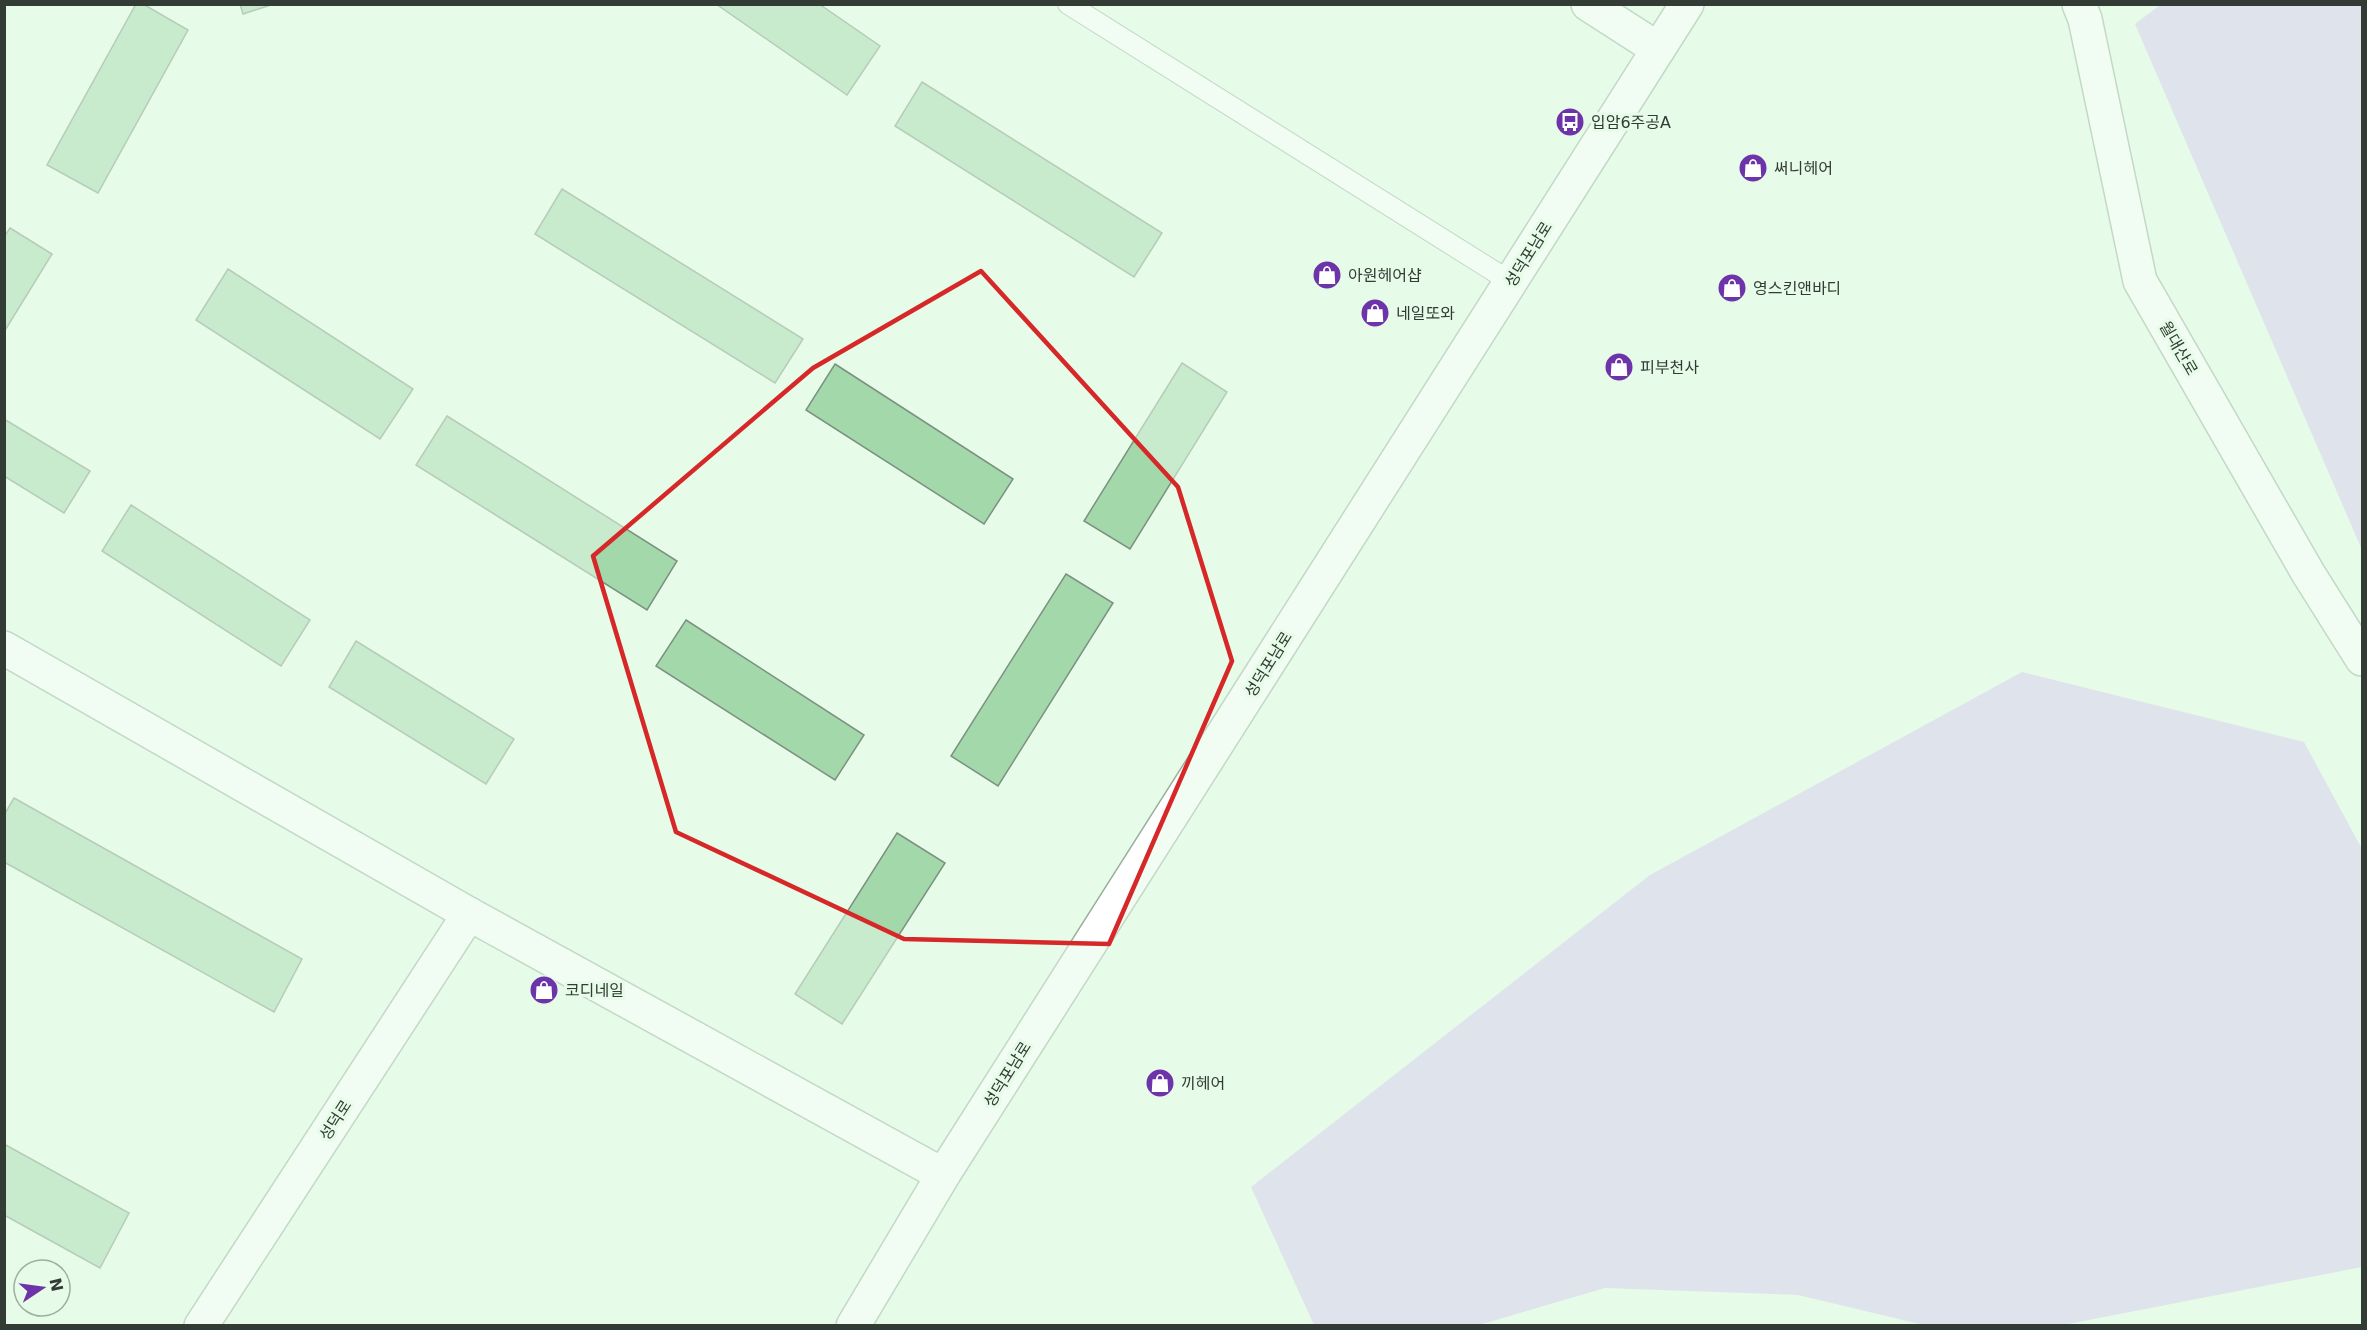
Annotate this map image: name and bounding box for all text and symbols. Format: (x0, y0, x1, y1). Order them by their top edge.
bus stop icon: 입암6주공A (1554, 106, 1586, 138)
place label: 입암6주공A (1591, 113, 1671, 132)
shop icon: 써니헤어 (1737, 152, 1769, 184)
place label: 써니헤어 (1774, 159, 1833, 178)
street label: 성덕포남로 (1501, 218, 1556, 291)
shop icon: 아원헤어샵 (1311, 259, 1343, 291)
place label: 아원헤어샵 (1348, 266, 1422, 285)
shop icon: 영스킨앤바디 (1716, 272, 1748, 304)
place label: 영스킨앤바디 (1753, 279, 1841, 298)
shop icon: 네일또와 (1359, 297, 1391, 329)
place label: 네일또와 (1396, 304, 1455, 323)
street label: 월대산로 (2156, 318, 2202, 379)
shop icon: 피부천사 (1603, 351, 1635, 383)
place label: 피부천사 (1640, 358, 1699, 377)
street label: 성덕포남로 (1241, 628, 1296, 701)
shop icon: 코디네일 (528, 974, 560, 1006)
place label: 코디네일 (565, 981, 624, 1000)
street label: 성덕포남로 (980, 1038, 1035, 1111)
shop icon: 끼헤어 (1144, 1067, 1176, 1099)
place label: 끼헤어 (1181, 1074, 1225, 1093)
street label: 성덕로 (315, 1096, 356, 1144)
north arrow (12, 1258, 72, 1318)
text: N (45, 1276, 67, 1293)

